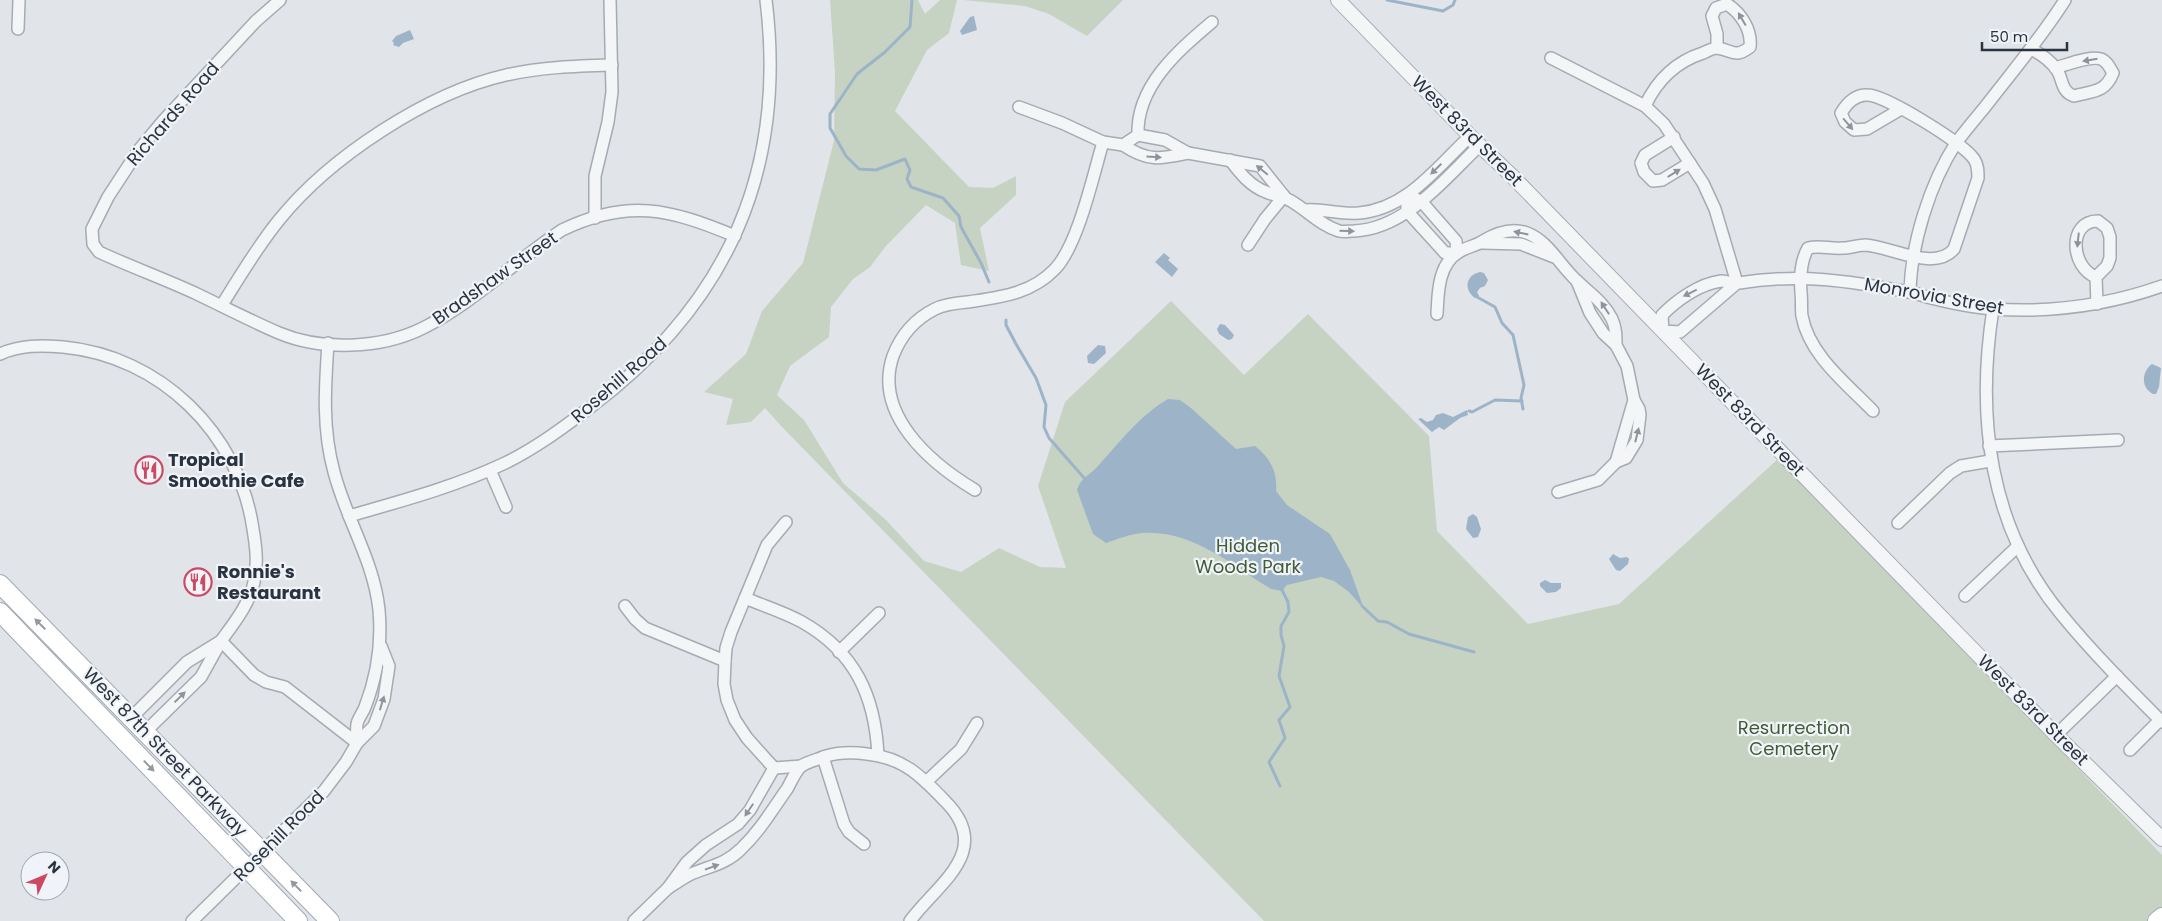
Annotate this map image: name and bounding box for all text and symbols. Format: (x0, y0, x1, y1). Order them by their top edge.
one-way arrow (1737, 12, 1746, 25)
scale bar (1982, 20, 2067, 52)
text: 50 m (1990, 26, 2028, 47)
street label: Richards Road (121, 56, 225, 171)
one-way arrow (2082, 56, 2098, 64)
street label: West 83rd Street (1406, 70, 1528, 192)
one-way arrow (1843, 117, 1854, 130)
one-way arrow (1147, 153, 1163, 161)
one-way arrow (1431, 163, 1443, 175)
one-way arrow (1256, 164, 1269, 175)
one-way arrow (1668, 169, 1681, 178)
street label: Bradshaw Street (427, 225, 562, 330)
one-way arrow (1339, 227, 1355, 235)
one-way arrow (1513, 228, 1529, 236)
one-way arrow (2074, 233, 2082, 249)
street label: Monrovia Street (1862, 271, 2006, 320)
one-way arrow (1683, 290, 1697, 298)
one-way arrow (1600, 302, 1609, 315)
street label: Rosehill Road (565, 331, 672, 428)
street label: West 83rd Street (1690, 358, 1811, 482)
one-way arrow (1633, 428, 1641, 443)
place label: Tropical Smoothie Cafe (168, 447, 304, 493)
restaurant icon: Tropical Smoothie Cafe (134, 455, 164, 485)
park label: Hidden Woods Park (1195, 533, 1302, 579)
place label: Ronnie's Restaurant (217, 559, 321, 605)
restaurant icon: Ronnie's Restaurant (183, 567, 213, 597)
one-way arrow (34, 619, 46, 631)
street label: West 83rd Street (1972, 649, 2094, 771)
street label: West 87th Street Parkway (78, 661, 253, 842)
one-way arrow (173, 692, 185, 704)
one-way arrow (379, 696, 387, 711)
park label: Resurrection Cemetery (1738, 715, 1850, 761)
one-way arrow (143, 760, 155, 772)
street label: Rosehill Road (228, 785, 330, 887)
one-way arrow (744, 803, 754, 816)
north arrow (20, 851, 70, 901)
text: N (44, 856, 65, 878)
one-way arrow (705, 863, 720, 871)
one-way arrow (290, 880, 302, 892)

